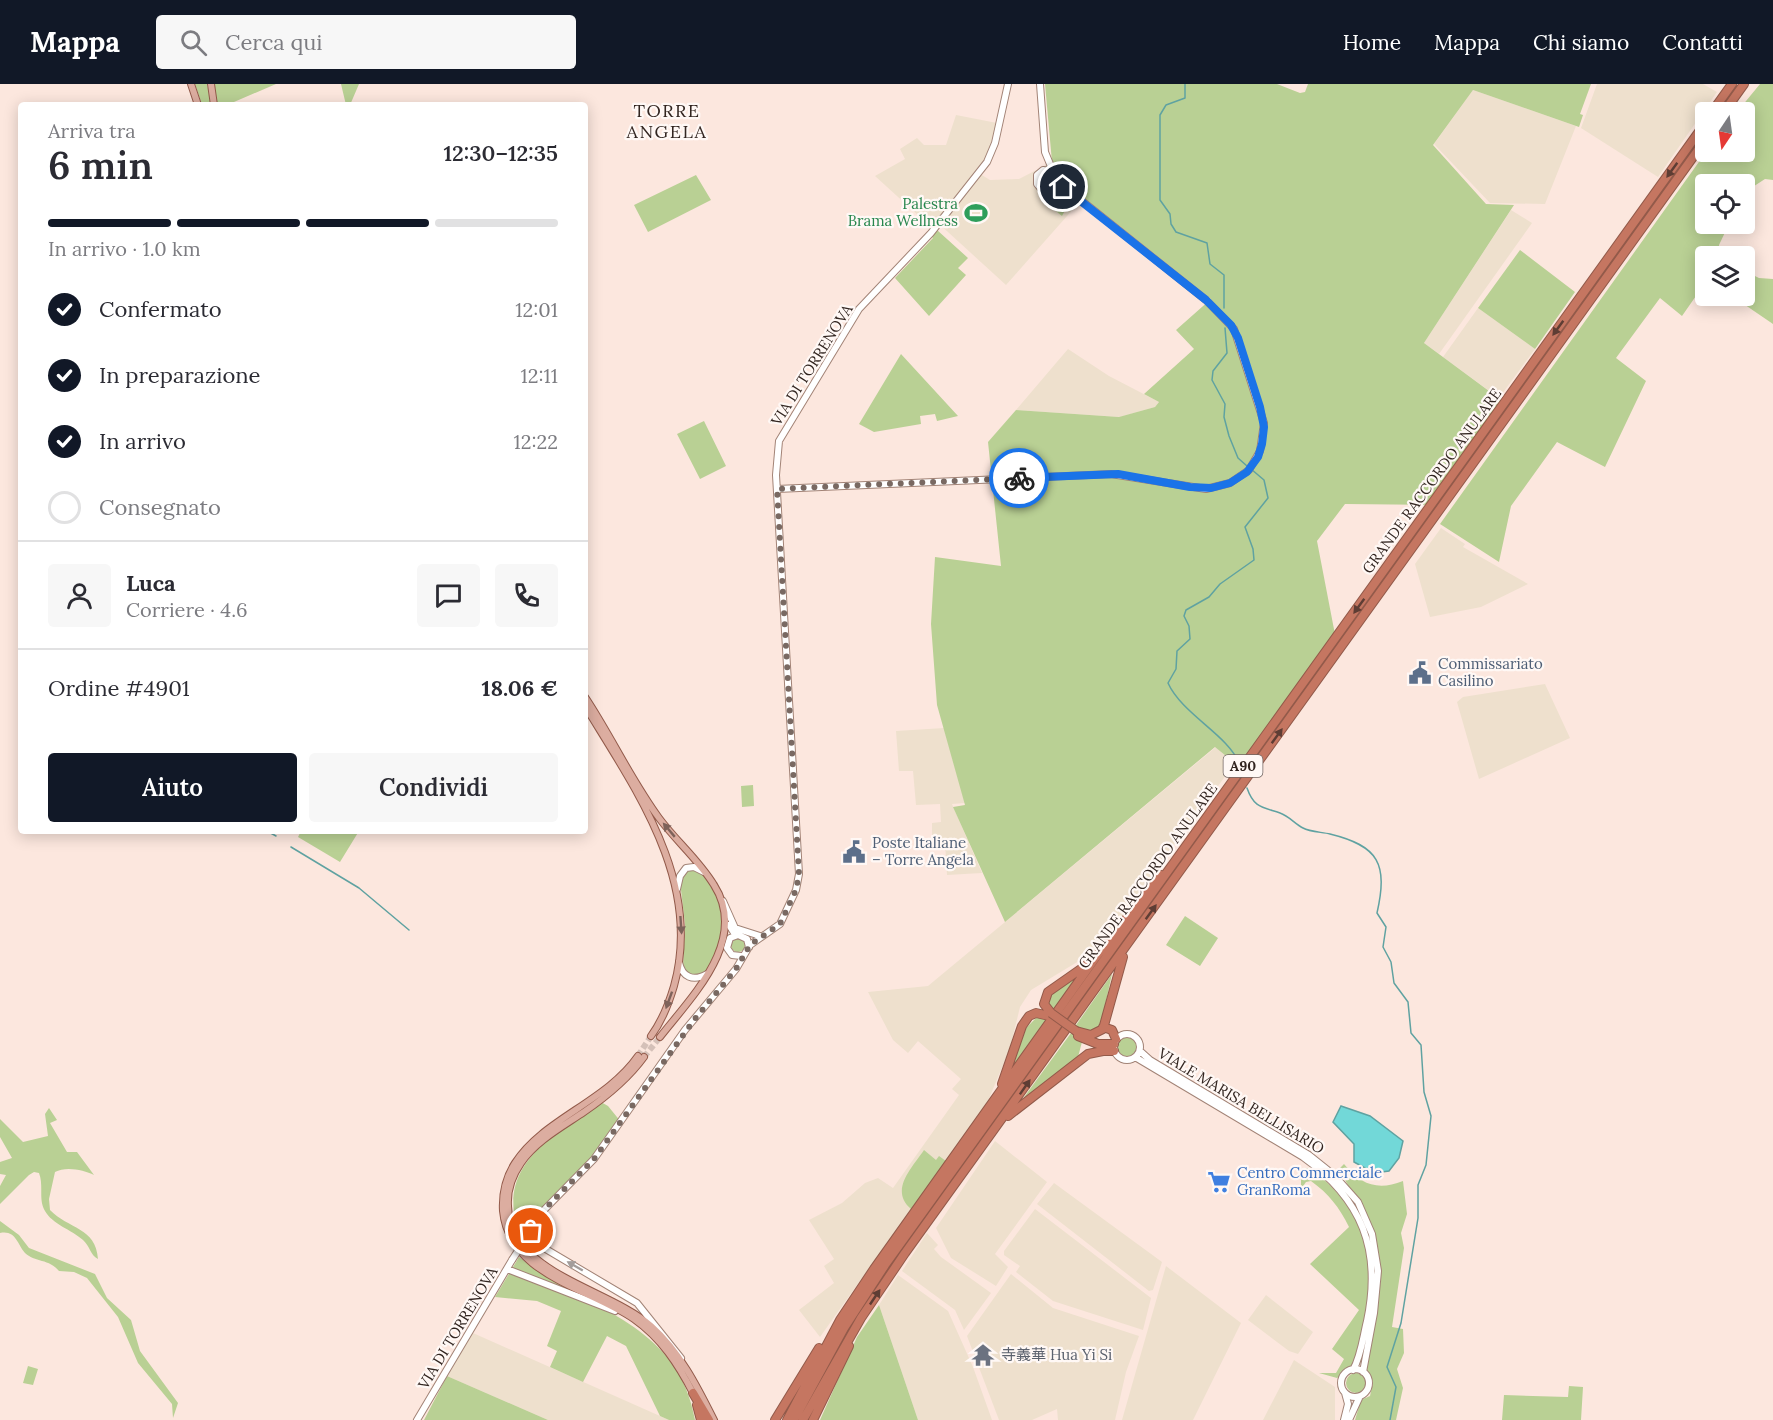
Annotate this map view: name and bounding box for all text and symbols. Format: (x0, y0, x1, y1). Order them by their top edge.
search box (156, 15, 576, 69)
text: Mappa (30, 24, 120, 60)
icon: search (177, 26, 210, 59)
text: Cerca qui (225, 28, 322, 56)
text: Home (1343, 29, 1401, 56)
text: Mappa (1434, 29, 1500, 56)
text: Chi siamo (1533, 29, 1629, 56)
text: Contatti (1662, 29, 1743, 56)
district label: TORRE ANGELA (626, 99, 707, 143)
north arrow (1695, 102, 1755, 162)
map controls (1695, 102, 1755, 306)
text: Arriva tra (48, 118, 136, 143)
text: 12:30–12:35 (443, 139, 558, 167)
text: 6 min (48, 140, 153, 190)
pin (1037, 161, 1088, 212)
one-way arrow (1666, 161, 1678, 177)
icon: home (1046, 170, 1079, 203)
button: locate (1695, 174, 1755, 234)
place label: Palestra Brama Wellness (848, 194, 958, 230)
sports icon: Palestra Brama Wellness (963, 200, 989, 226)
text: In arrivo · 1.0 km (48, 236, 201, 261)
button: layers (1695, 246, 1755, 306)
icon: check (48, 293, 81, 326)
text: Confermato (99, 295, 222, 323)
text: 12:01 (515, 297, 558, 322)
street label: VIA DI TORRENOVA (766, 300, 857, 430)
one-way arrow (1552, 319, 1564, 335)
icon: check (48, 359, 81, 392)
text: In preparazione (99, 361, 261, 389)
text: 12:11 (520, 363, 558, 388)
street label: GRANDE RACCORDO ANULARE (1358, 384, 1505, 577)
icon: check (48, 425, 81, 458)
text: In arrivo (99, 427, 186, 455)
text: 12:22 (514, 429, 558, 454)
courier (989, 448, 1049, 508)
icon: bike (1003, 462, 1036, 495)
text: Consegnato (99, 493, 221, 521)
button: person (48, 564, 111, 627)
button: chat (417, 564, 480, 627)
button: phone (495, 564, 558, 627)
text: Luca (126, 569, 176, 597)
text: Corriere · 4.6 (126, 597, 247, 622)
one-way arrow (1353, 597, 1365, 613)
place label: Commissariato Casilino (1438, 654, 1543, 690)
public building icon: Commissariato Casilino (1407, 660, 1433, 686)
text: Ordine #4901 (48, 674, 190, 702)
text: 18.06 € (481, 674, 558, 702)
one-way arrow (1270, 728, 1282, 743)
button: Aiuto (48, 753, 297, 822)
button: Condividi (309, 753, 558, 822)
road number: A90 (1224, 755, 1262, 777)
street label: GRANDE RACCORDO ANULARE (1074, 779, 1221, 972)
one-way arrow (663, 823, 676, 838)
place label: Poste Italiane – Torre Angela (872, 833, 974, 869)
public building icon: Poste Italiane – Torre Angela (841, 839, 867, 865)
one-way arrow (1145, 904, 1157, 920)
one-way arrow (676, 915, 686, 934)
one-way arrow (663, 991, 673, 1009)
street label: VIALE MARISA BELLISARIO (1154, 1043, 1328, 1158)
one-way arrow (1019, 1080, 1031, 1096)
place label: Centro Commerciale GranRoma (1237, 1163, 1382, 1199)
supermarket icon: Centro Commerciale GranRoma (1206, 1169, 1232, 1195)
pin (505, 1205, 556, 1256)
icon: bag (514, 1214, 547, 1247)
one-way arrow (566, 1261, 583, 1271)
street label: VIA DI TORRENOVA (413, 1263, 502, 1393)
one-way arrow (869, 1289, 880, 1305)
temple icon: 寺義華 Hua Yi Si (970, 1342, 996, 1368)
place label: 寺義華 Hua Yi Si (1001, 1345, 1112, 1364)

